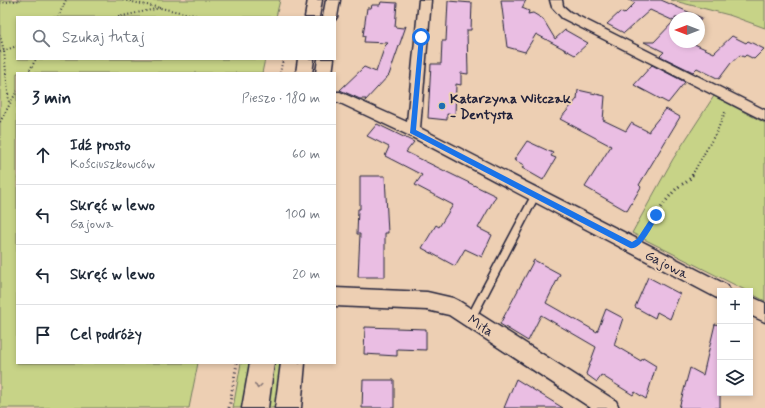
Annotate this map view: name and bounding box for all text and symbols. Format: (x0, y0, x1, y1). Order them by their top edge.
north arrow (669, 12, 705, 48)
search box (16, 16, 336, 60)
icon: search (30, 27, 52, 49)
text: Szukaj tutaj (62, 28, 145, 48)
route start (412, 28, 430, 46)
text: 3 min (32, 87, 71, 109)
text: Pieszo · 180 m (242, 90, 320, 107)
place label: Katarzyna Witczak - Dentysta (450, 90, 571, 124)
marker: Katarzyna Witczak - Dentysta (437, 101, 447, 111)
text: Idź prosto (70, 136, 131, 156)
icon: ahead (32, 144, 54, 166)
text: 60 m (292, 146, 320, 163)
text: Kościuszkowców (70, 156, 155, 173)
text: Skręć w lewo (70, 196, 155, 216)
icon: left (32, 204, 54, 226)
text: 100 m (285, 206, 320, 223)
route end (647, 206, 665, 224)
text: Gajowa (70, 216, 113, 233)
street label: Gajowa (642, 246, 692, 284)
icon: left (32, 264, 54, 286)
text: Skręć w lewo (70, 265, 155, 285)
text: 20 m (292, 266, 320, 283)
map controls (717, 288, 753, 396)
button: + (717, 288, 753, 324)
street label: Miła (464, 311, 497, 341)
icon: arrive (32, 324, 54, 346)
button: − (717, 324, 753, 360)
text: Cel podróży (70, 325, 142, 345)
button: layers (717, 360, 753, 396)
one-way arrow (254, 382, 263, 389)

